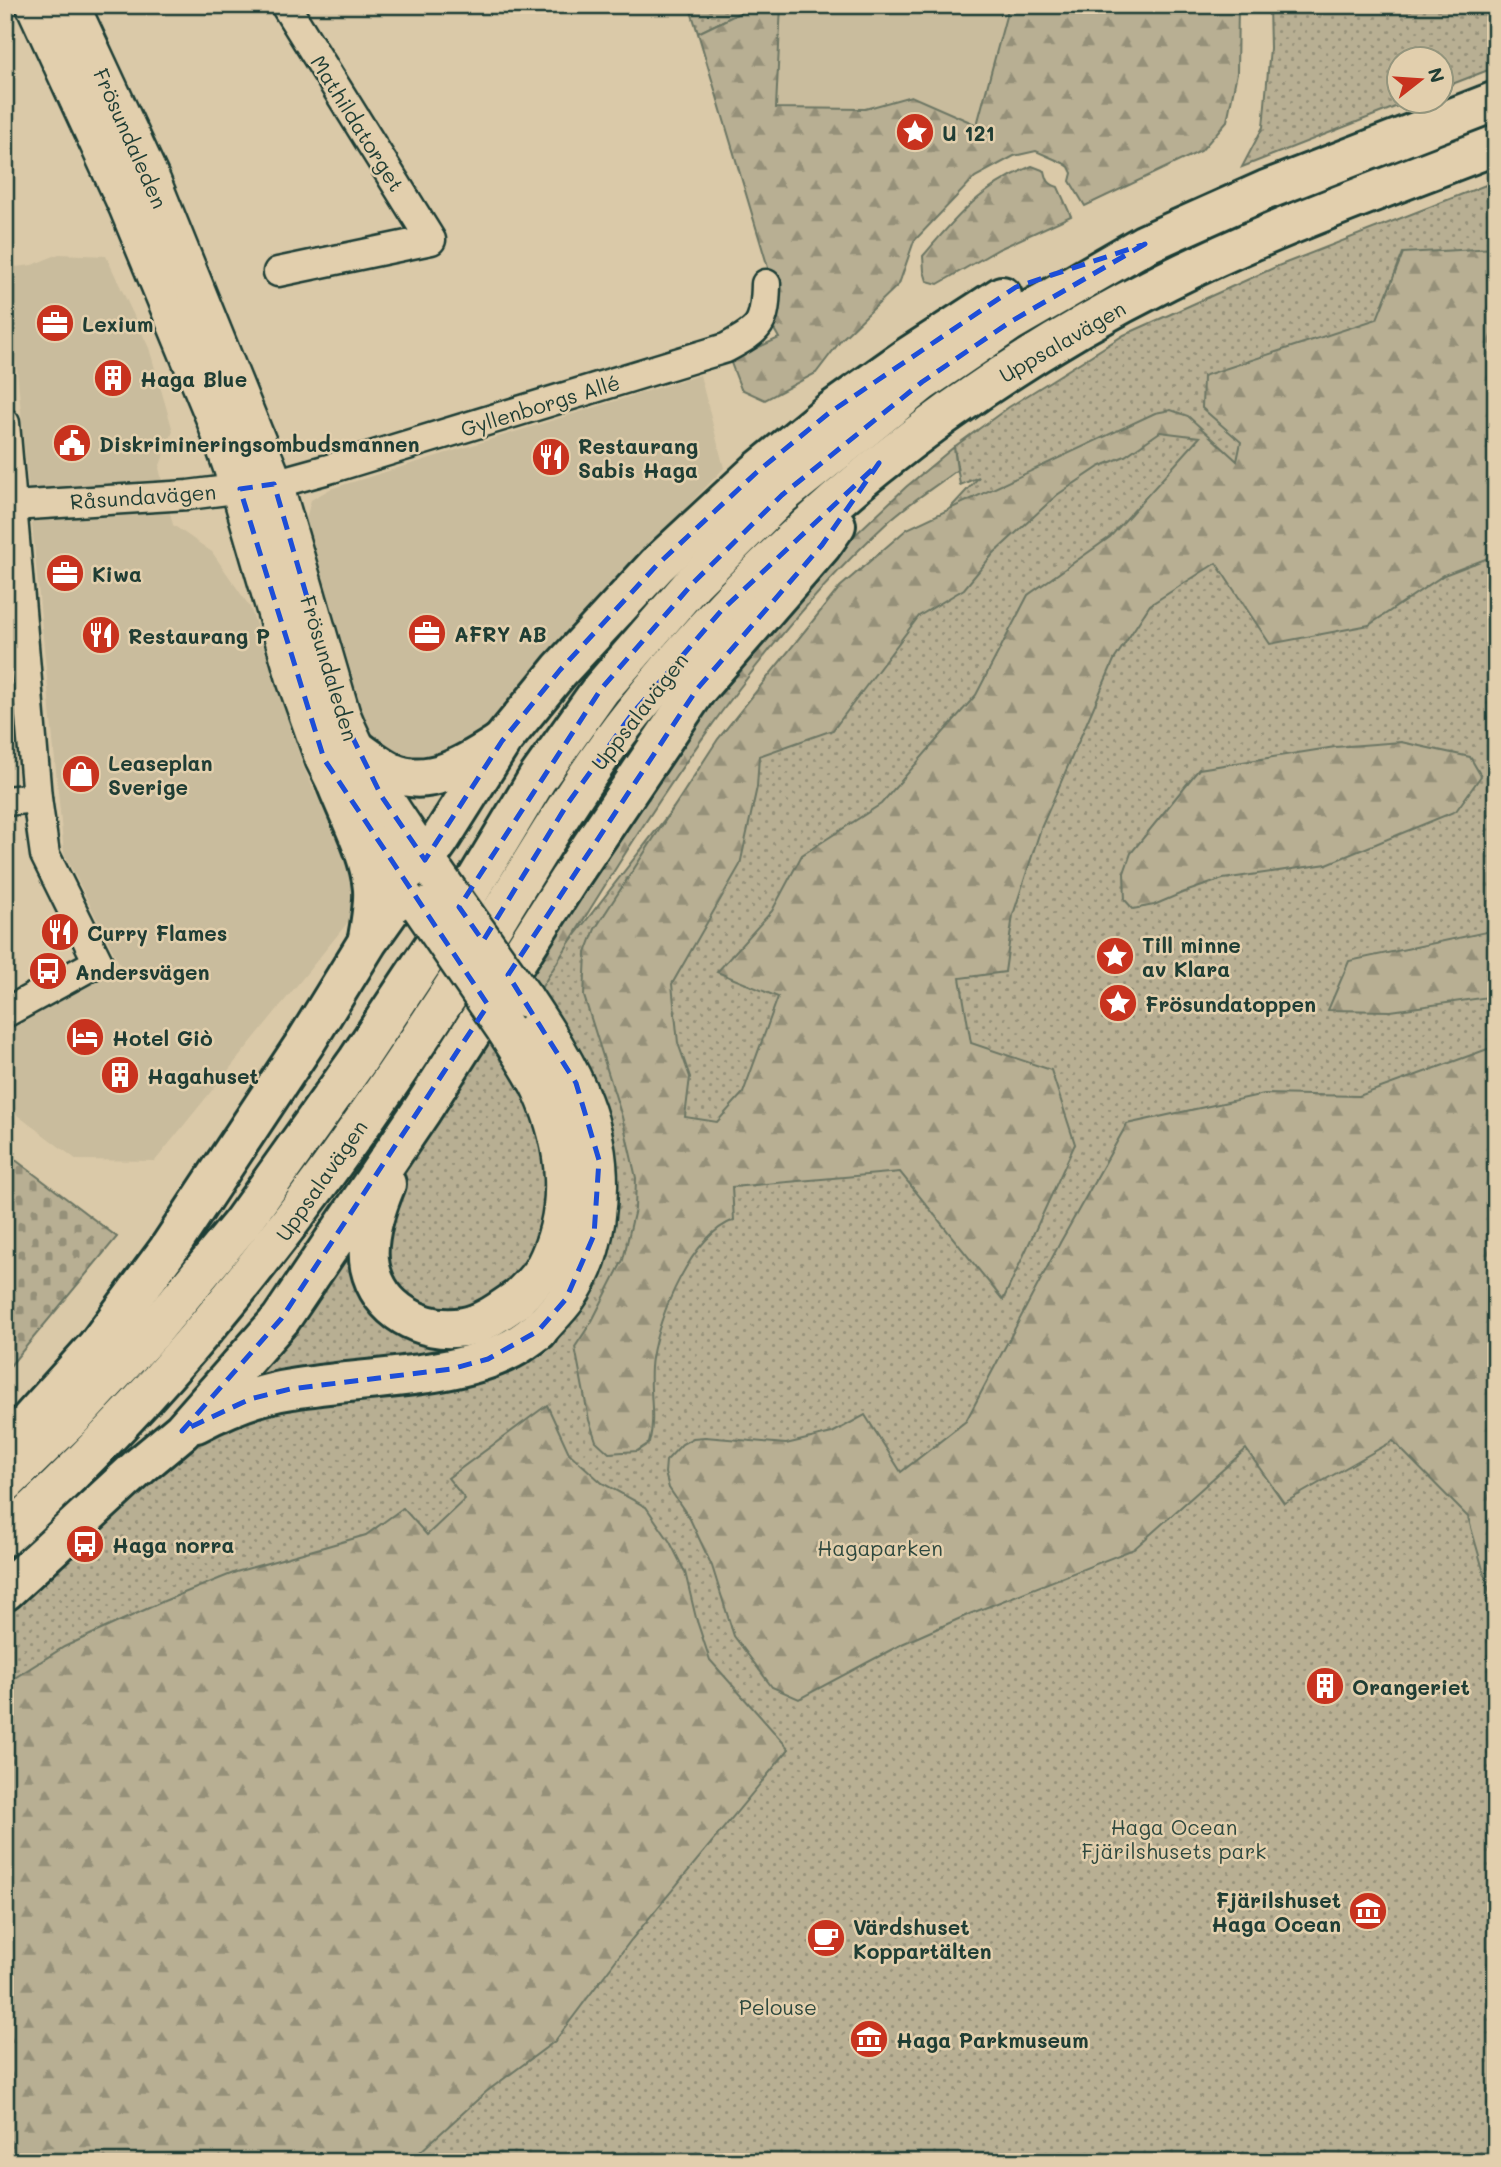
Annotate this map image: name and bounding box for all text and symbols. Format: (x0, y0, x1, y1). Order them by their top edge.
north arrow (1386, 46, 1456, 116)
street label: Mathildatorget (305, 50, 411, 196)
street label: Frösundaleden (88, 64, 174, 212)
text: N (1423, 64, 1451, 85)
place icon: U 121 (894, 111, 936, 153)
place label: U 121 (942, 119, 995, 146)
street label: Uppsalavägen (994, 294, 1130, 388)
office icon: Lexium (34, 302, 76, 344)
place label: Lexium (82, 310, 154, 337)
building icon: Haga Blue (92, 357, 134, 399)
place label: Haga Blue (140, 365, 247, 392)
street label: Gyllenborgs Allé (457, 368, 623, 442)
public building icon: Diskrimineringsombudsmannen (51, 422, 93, 464)
place label: Diskrimineringsombudsmannen (99, 430, 420, 457)
place label: Restaurang Sabis Haga (578, 432, 698, 483)
restaurant icon: Restaurang Sabis Haga (530, 436, 572, 478)
street label: Råsundavägen (69, 477, 217, 515)
office icon: Kiwa (44, 552, 86, 594)
place label: Kiwa (92, 560, 142, 587)
street label: Frösundaleden (295, 592, 365, 744)
office icon: AFRY AB (406, 612, 448, 654)
restaurant icon: Restaurang P (80, 614, 122, 656)
place label: AFRY AB (454, 620, 547, 647)
place label: Restaurang P (128, 622, 270, 649)
street label: Uppsalavägen (585, 647, 693, 775)
place label: Leaseplan Sverige (108, 749, 213, 800)
shop icon: Leaseplan Sverige (60, 753, 102, 795)
restaurant icon: Curry Flames (39, 911, 81, 953)
place label: Curry Flames (87, 919, 227, 947)
place label: Till minne av Klara (1142, 931, 1241, 982)
place icon: Till minne av Klara (1094, 935, 1136, 977)
bus stop icon: Andersvägen (27, 950, 69, 992)
place label: Andersvägen (75, 958, 210, 985)
place icon: Frösundatoppen (1097, 982, 1139, 1024)
place label: Frösundatoppen (1145, 990, 1316, 1017)
hotel icon: Hotel Giò (64, 1016, 106, 1058)
place label: Hotel Giò (112, 1024, 213, 1051)
building icon: Hagahuset (99, 1054, 141, 1096)
place label: Hagahuset (147, 1062, 259, 1089)
street label: Uppsalavägen (269, 1114, 373, 1246)
bus stop icon: Haga norra (64, 1523, 106, 1565)
place label: Haga norra (112, 1531, 234, 1558)
park label: Hagaparken (817, 1534, 943, 1561)
building icon: Orangeriet (1304, 1665, 1346, 1707)
place label: Orangeriet (1352, 1673, 1470, 1700)
park label: Haga Ocean Fjärilshusets park (1082, 1813, 1266, 1864)
place label: Fjärilshuset Haga Ocean (1211, 1886, 1341, 1937)
museum icon: Fjärilshuset Haga Ocean (1347, 1890, 1389, 1932)
place label: Värdshuset Koppartälten (853, 1913, 992, 1964)
cafe icon: Värdshuset Koppartälten (805, 1917, 847, 1959)
park label: Pelouse (739, 1993, 817, 2020)
museum icon: Haga Parkmuseum (848, 2018, 890, 2060)
place label: Haga Parkmuseum (896, 2026, 1089, 2053)

